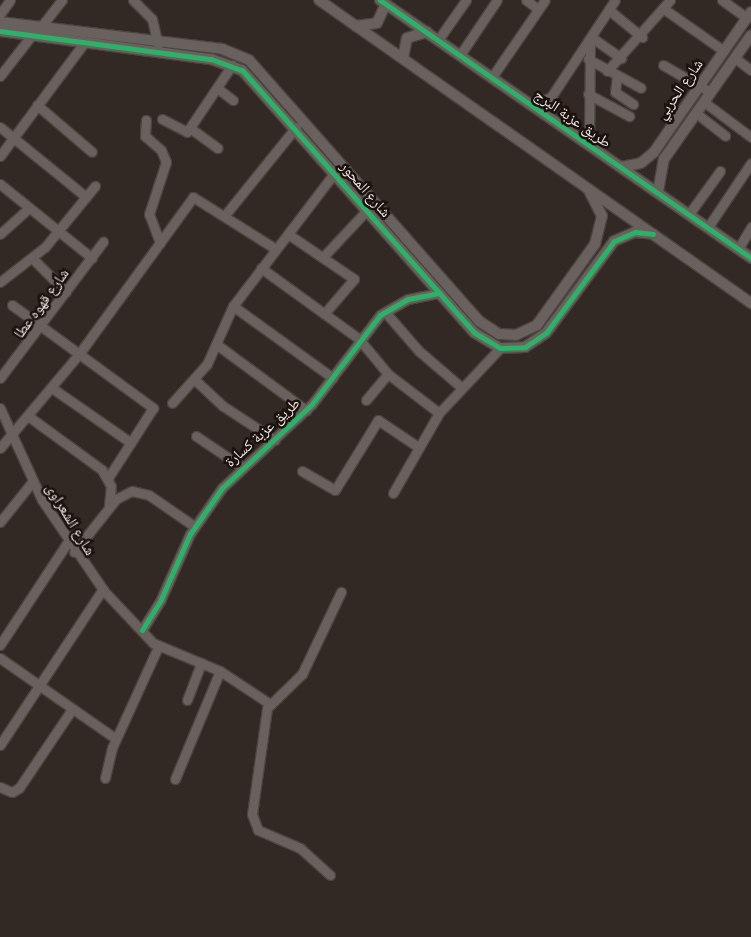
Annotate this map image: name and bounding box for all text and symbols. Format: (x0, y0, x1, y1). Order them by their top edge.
street label: شارع الحربي (652, 55, 706, 123)
street label: طريق عزبة البرج (531, 85, 615, 151)
street label: شارع المحور (337, 157, 395, 221)
street label: شارع قهوه عطا (10, 265, 72, 341)
street label: طريق عزبة كسارة (221, 394, 303, 470)
street label: شارع الشعراوى (42, 480, 100, 558)

